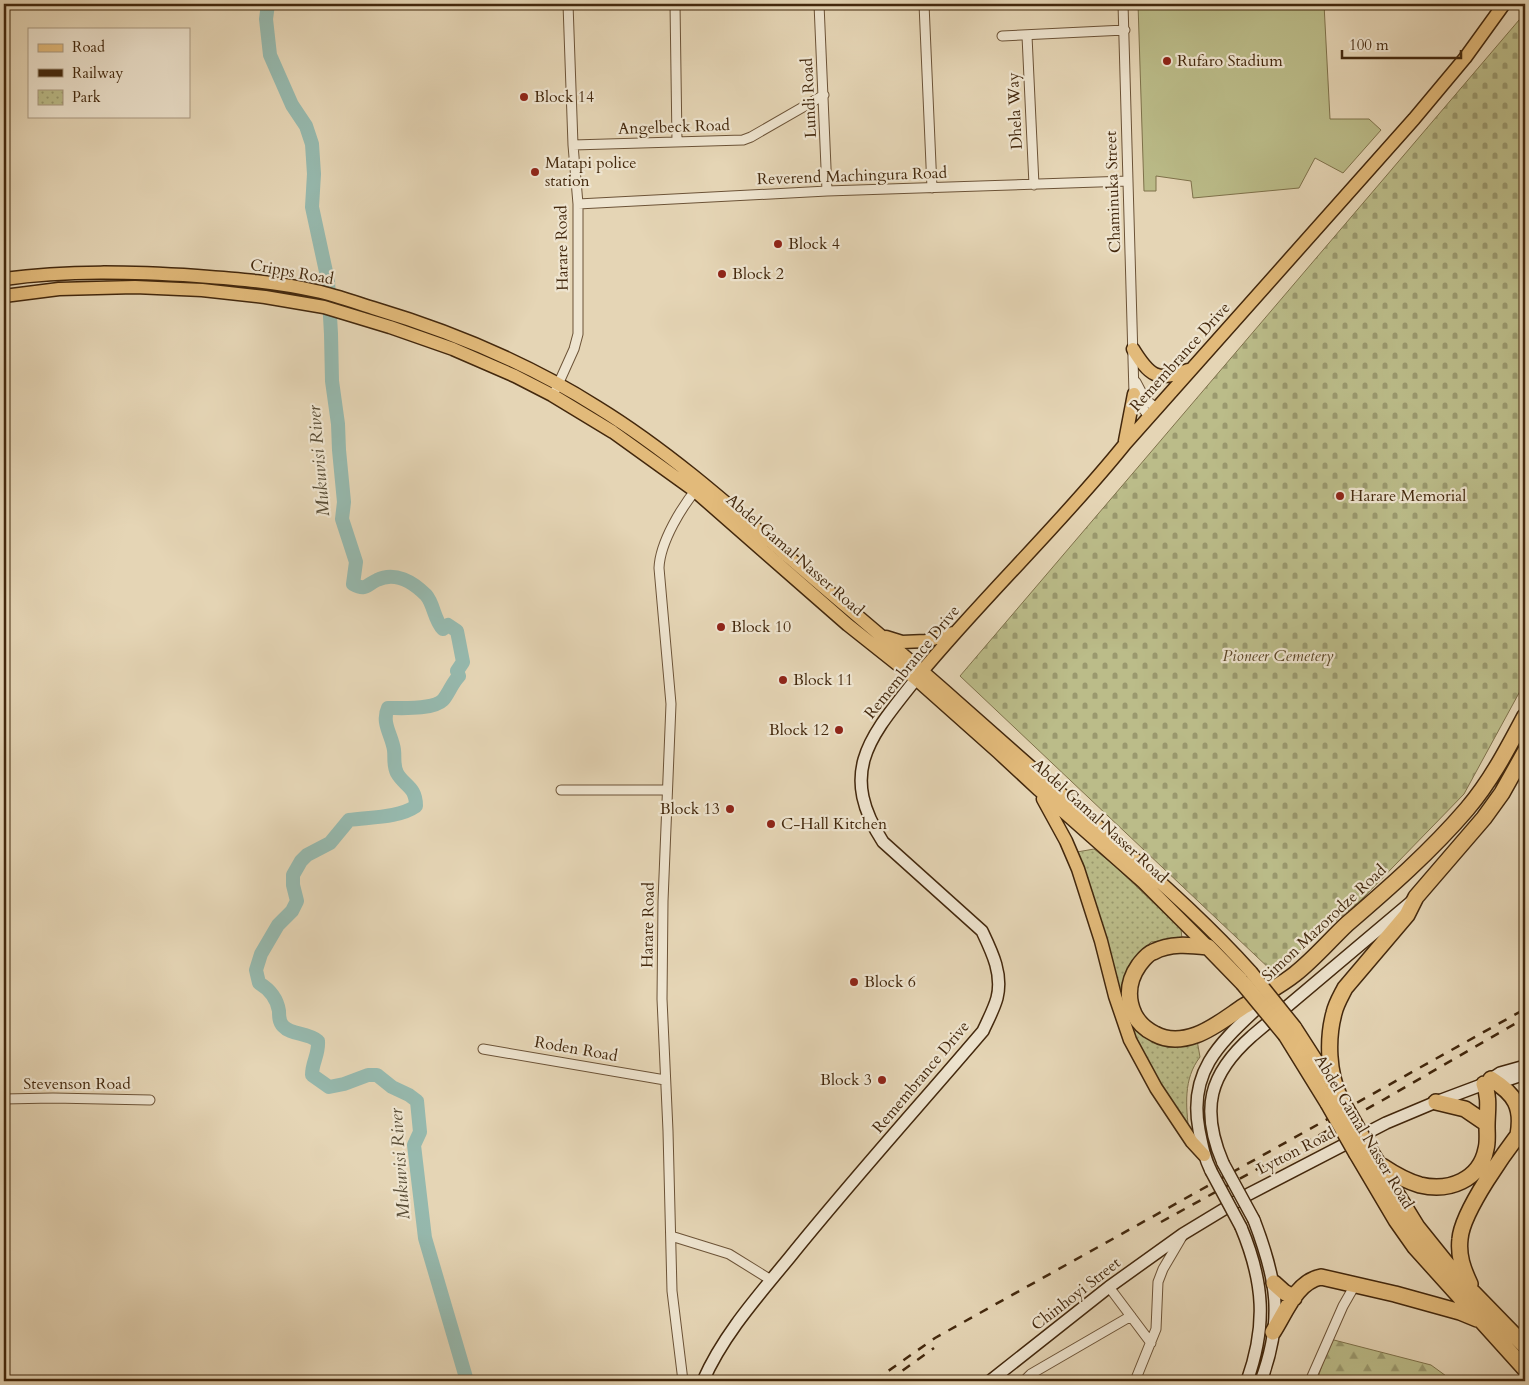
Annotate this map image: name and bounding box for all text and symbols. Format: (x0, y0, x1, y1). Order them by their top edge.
legend (28, 28, 190, 118)
scale bar (1342, 28, 1460, 60)
text: 100 m (1349, 35, 1389, 55)
text: Road (72, 37, 105, 57)
place label: Rufaro Stadium (1177, 50, 1283, 72)
marker: Rufaro Stadium (1161, 55, 1173, 67)
street label: Lundi Road (796, 57, 822, 139)
text: Railway (72, 63, 123, 83)
street label: Dhela Way (1002, 71, 1028, 150)
place label: Block 14 (534, 86, 594, 108)
text: Park (72, 87, 101, 107)
marker: Block 14 (518, 91, 530, 103)
street label: Angelbeck Road (618, 114, 731, 140)
street label: Chaminuka Street (1100, 131, 1126, 253)
place label: Matapi police station (545, 152, 637, 192)
street label: Reverend Machingura Road (757, 162, 948, 190)
marker: Matapi police station (529, 166, 541, 178)
street label: Harare Road (550, 205, 574, 291)
place label: Block 4 (788, 233, 840, 255)
marker: Block 4 (772, 238, 784, 250)
street label: Cripps Road (249, 254, 336, 290)
place label: Block 2 (732, 263, 784, 285)
marker: Block 2 (716, 268, 728, 280)
street label: Remembrance Drive (1125, 297, 1235, 417)
water label: Mukuvisi River (302, 403, 336, 518)
place label: Harare Memorial (1350, 485, 1466, 507)
street label: Abdel Gamal Nasser Road (721, 489, 869, 621)
marker: Harare Memorial (1334, 490, 1346, 502)
street label: Remembrance Drive (859, 600, 965, 724)
place label: Block 10 (731, 616, 791, 638)
marker: Block 10 (715, 621, 727, 633)
park label: Pioneer Cemetery (1222, 645, 1334, 667)
place label: Block 11 (793, 669, 853, 691)
marker: Block 11 (777, 674, 789, 686)
place label: Block 12 (769, 719, 829, 741)
marker: Block 12 (833, 724, 845, 736)
street label: Abdel Gamal Nasser Road (1027, 754, 1173, 888)
place label: Block 13 (660, 798, 720, 820)
marker: Block 13 (724, 803, 736, 815)
place label: C-Hall Kitchen (781, 813, 887, 835)
marker: C-Hall Kitchen (765, 818, 777, 830)
street label: Simon Mazorodze Road (1257, 859, 1391, 987)
street label: Harare Road (636, 882, 660, 968)
place label: Block 6 (864, 971, 916, 993)
marker: Block 6 (848, 976, 860, 988)
street label: Remembrance Drive (867, 1016, 975, 1138)
street label: Roden Road (533, 1031, 620, 1067)
street label: Abdel Gamal Nasser Road (1309, 1051, 1419, 1214)
place label: Block 3 (820, 1069, 872, 1091)
street label: Stevenson Road (23, 1073, 131, 1095)
marker: Block 3 (876, 1074, 888, 1086)
water label: Mukuvisi River (384, 1106, 416, 1221)
street label: Lytton Road (1253, 1122, 1339, 1180)
street label: Chinhoyi Street (1027, 1252, 1125, 1336)

